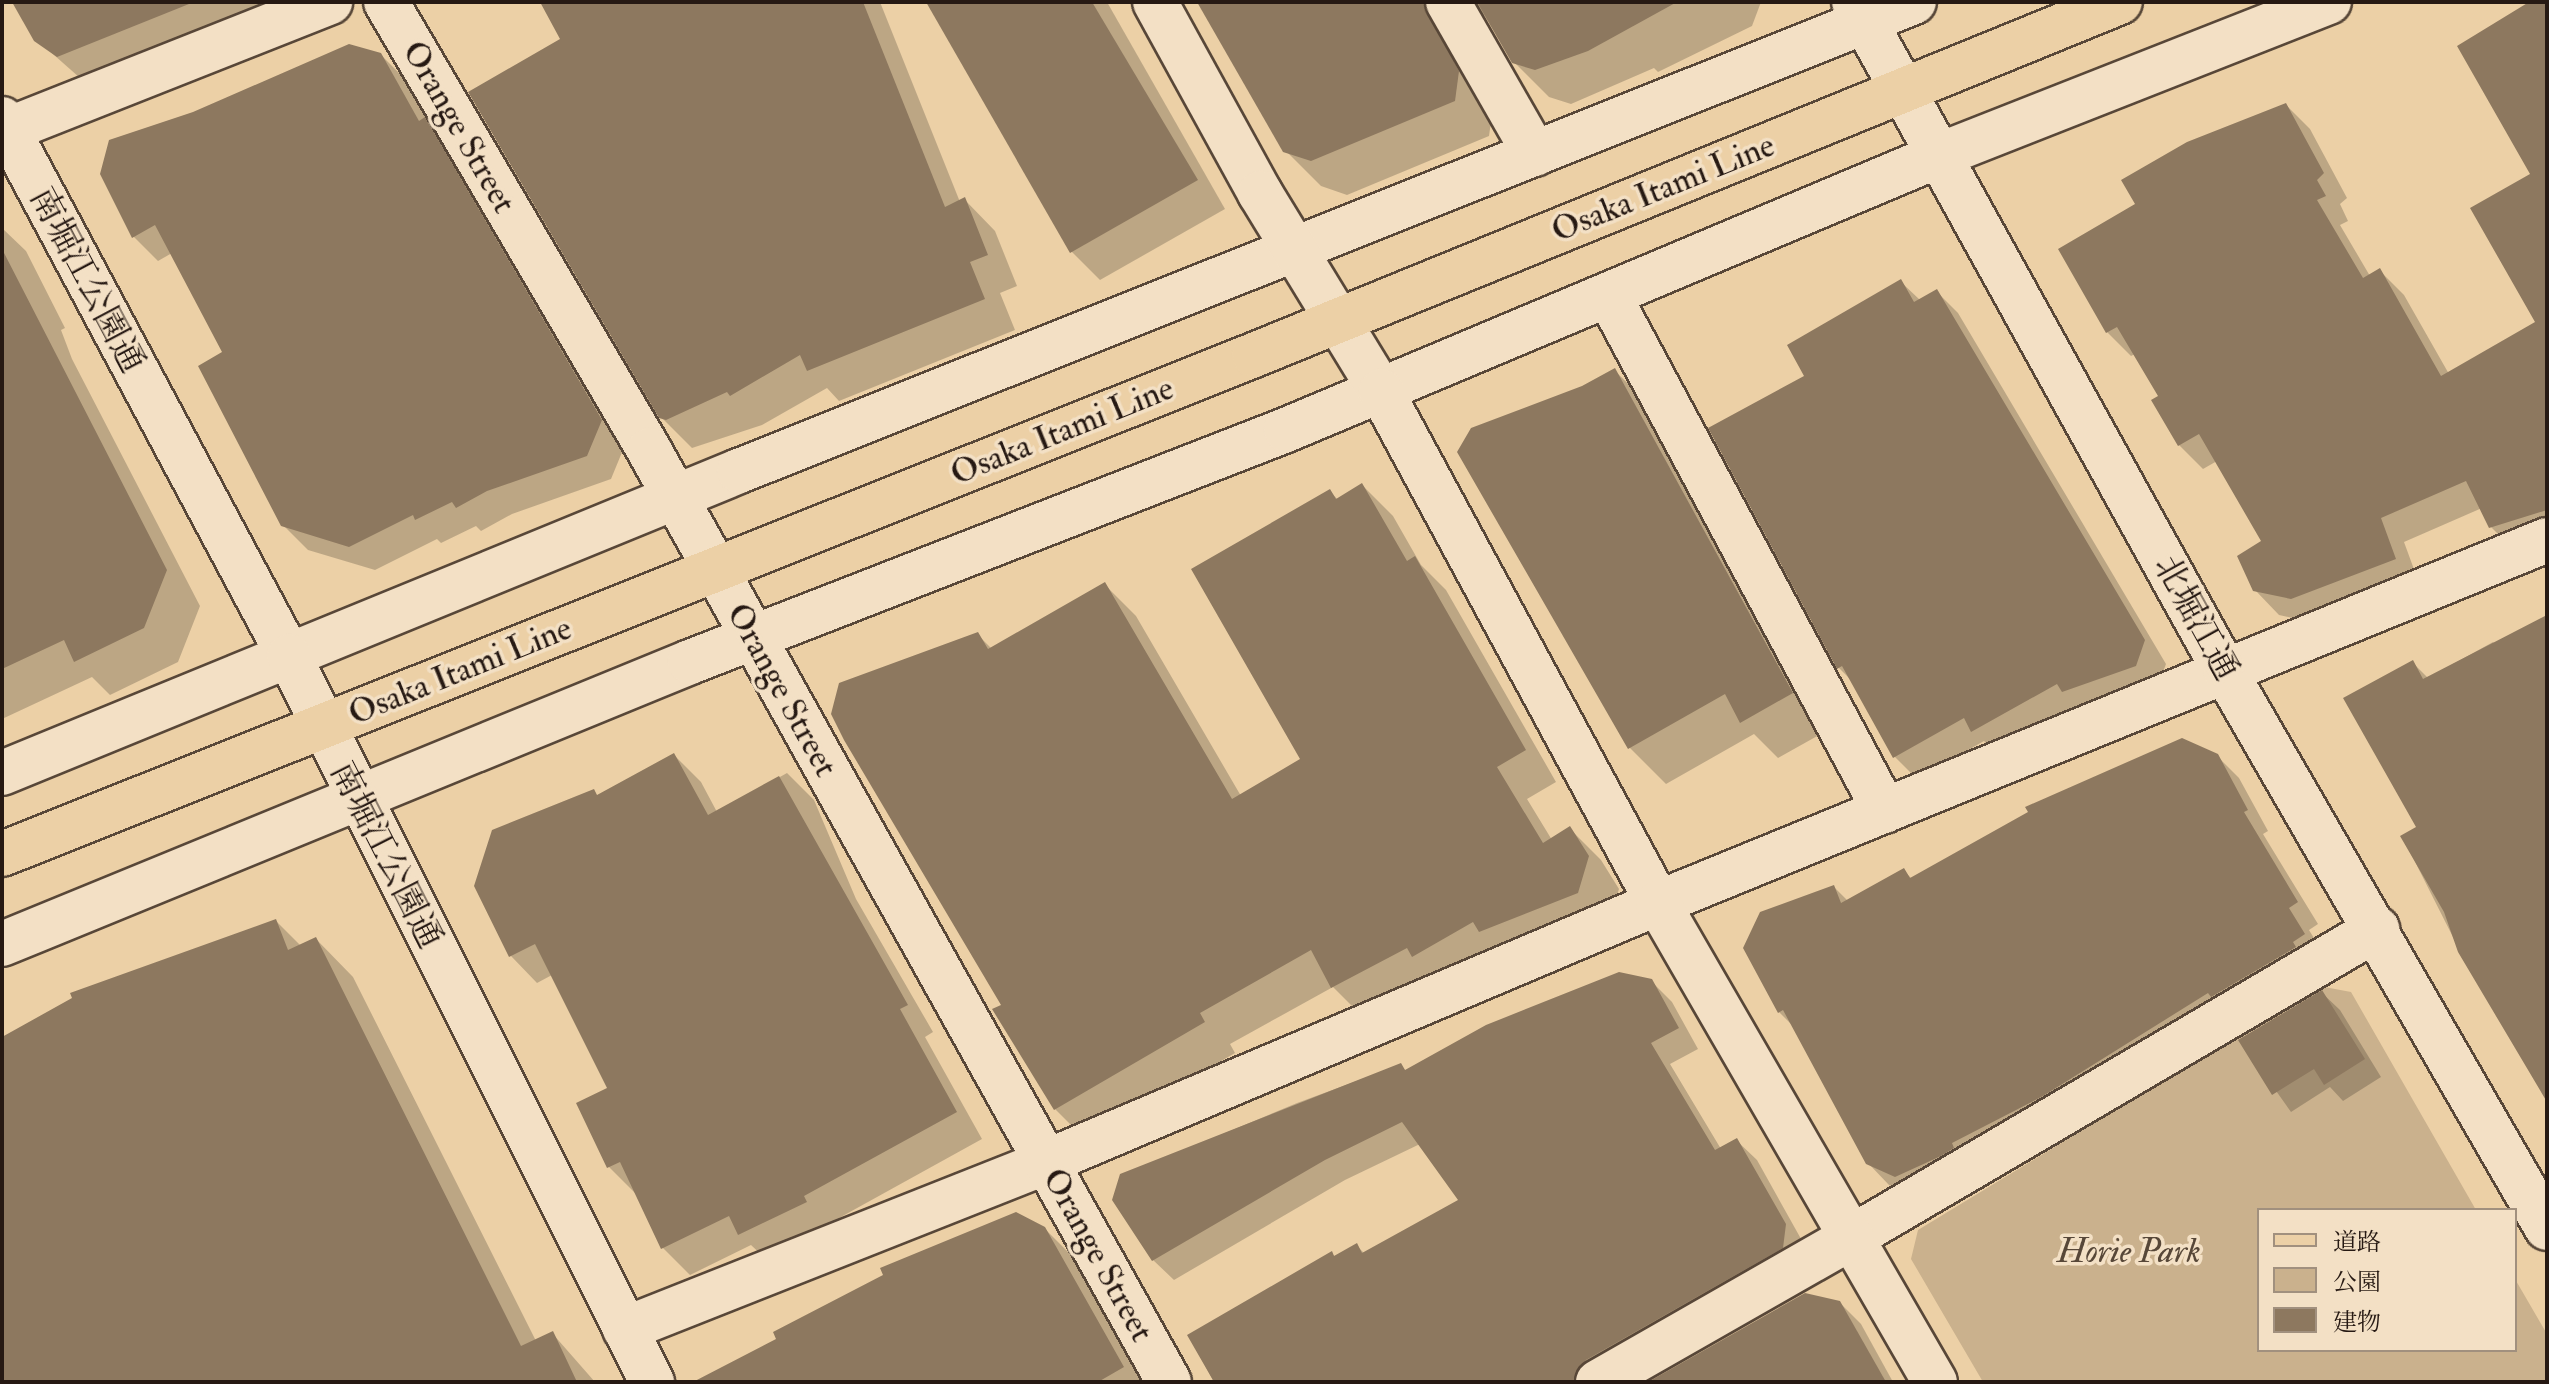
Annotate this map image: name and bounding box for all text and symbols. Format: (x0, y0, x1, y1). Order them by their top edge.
street label: Orange Street (393, 34, 525, 220)
street label: Osaka Itami Line (1546, 125, 1780, 251)
street label: 南堀江公園通 (21, 180, 153, 380)
street label: Osaka Itami Line (945, 368, 1179, 494)
street label: 北堀江通 (2145, 549, 2247, 687)
street label: Orange Street (718, 596, 846, 784)
street label: Osaka Itami Line (343, 608, 577, 734)
street label: 南堀江公園通 (322, 755, 450, 955)
street label: Orange Street (1034, 1161, 1162, 1349)
legend (2257, 1208, 2517, 1352)
text: 道路 (2333, 1227, 2381, 1258)
park label: Horie Park (2057, 1232, 2201, 1272)
text: 公園 (2333, 1267, 2381, 1298)
text: 建物 (2333, 1307, 2381, 1338)

